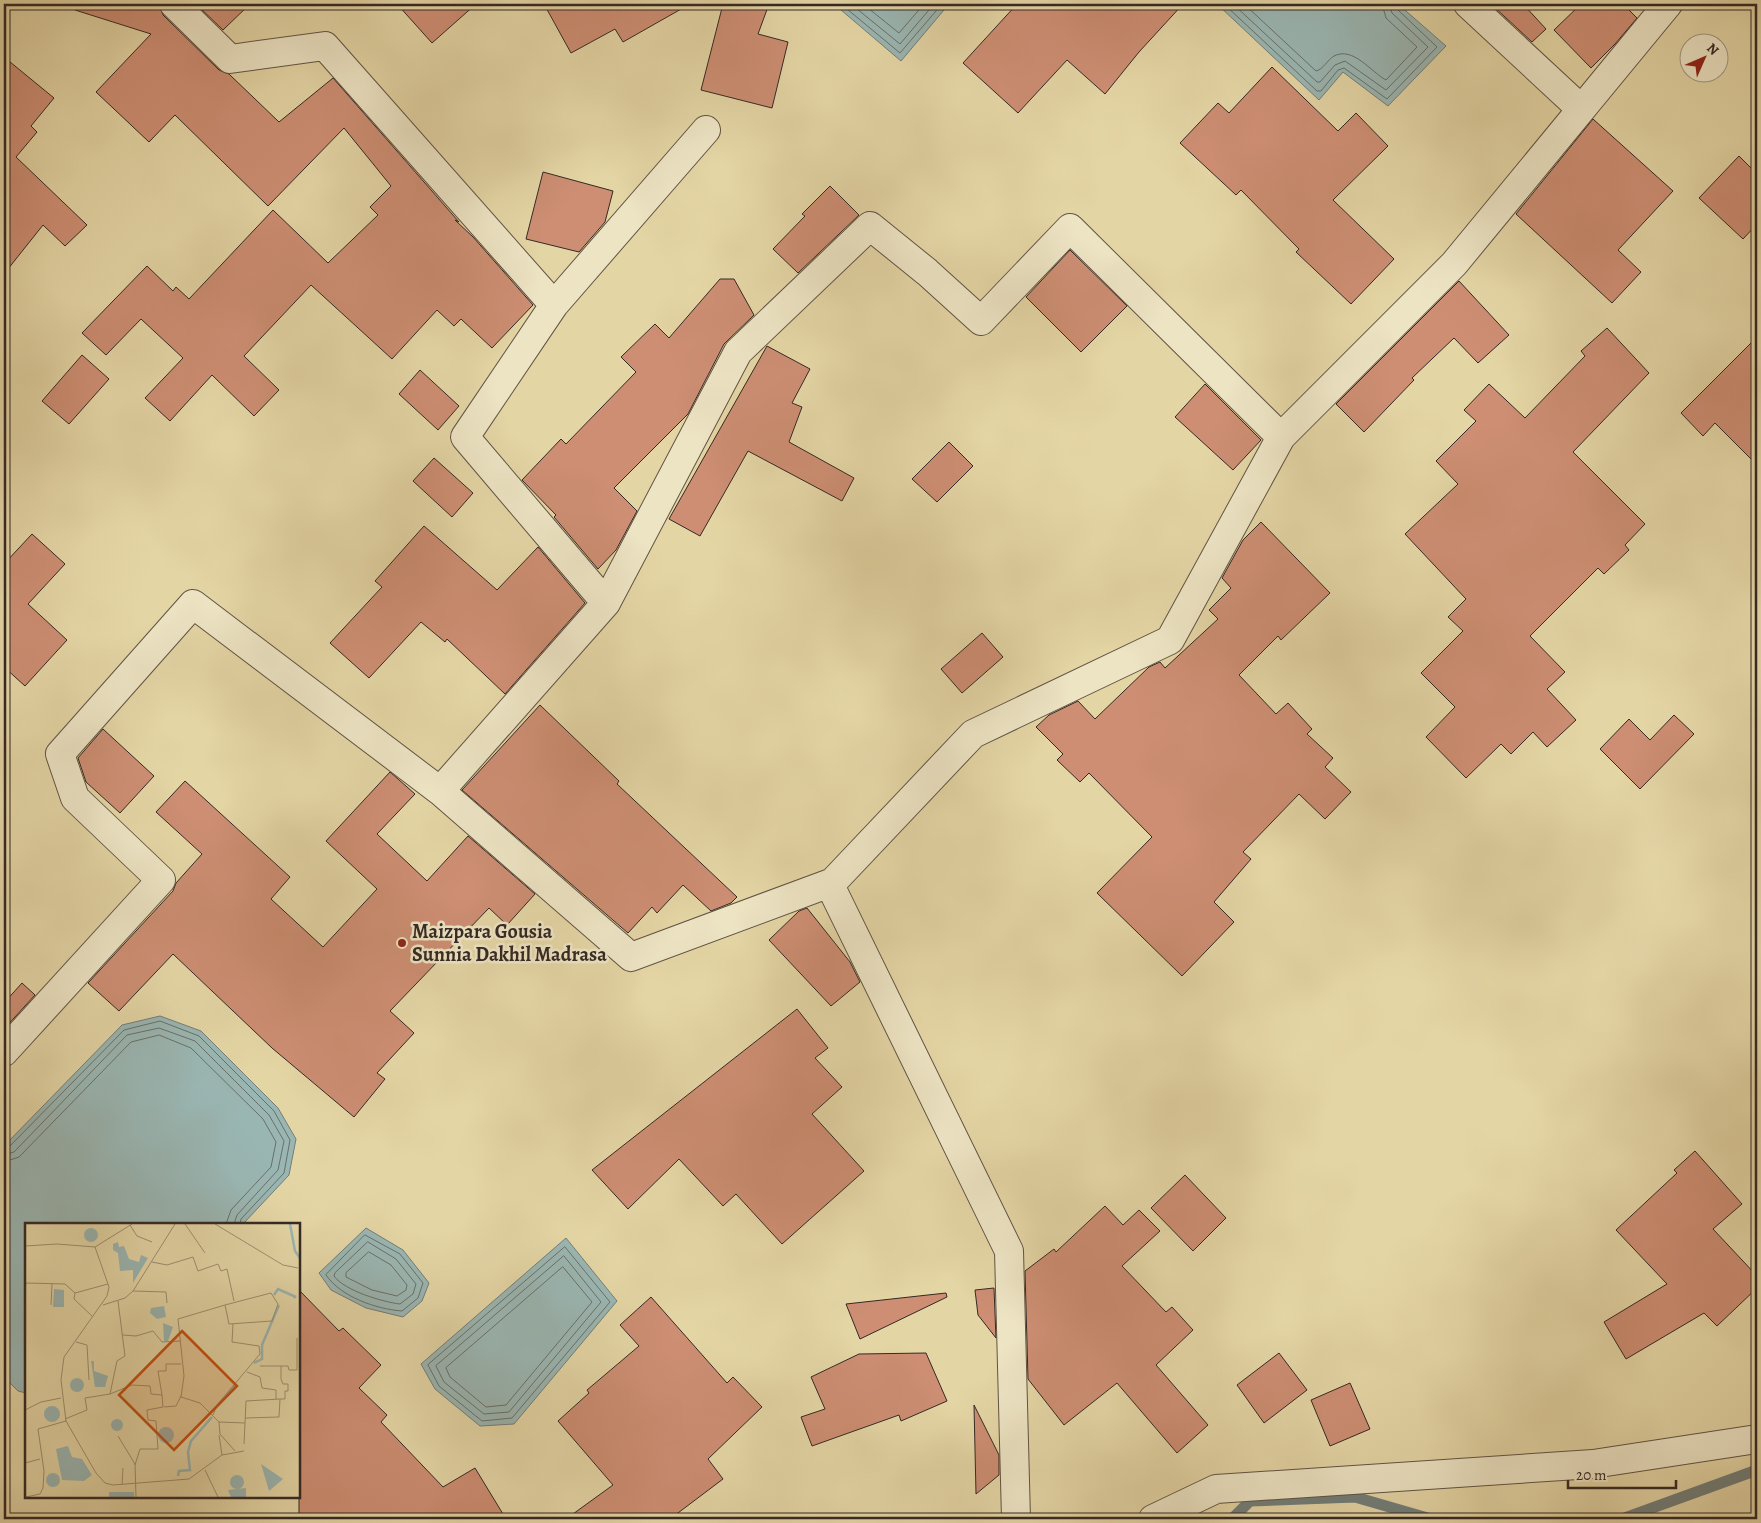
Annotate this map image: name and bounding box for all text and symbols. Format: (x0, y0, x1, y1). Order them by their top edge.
north arrow (1678, 32, 1728, 82)
text: N (1703, 39, 1723, 59)
place label: Maizpara Gousia Sunnia Dakhil Madrasa (412, 918, 607, 968)
marker: Maizpara Gousia Sunnia Dakhil Madrasa (396, 937, 408, 949)
inset map (25, 1223, 300, 1498)
scale bar (1568, 1458, 1676, 1490)
text: 20 m (1576, 1465, 1607, 1485)

